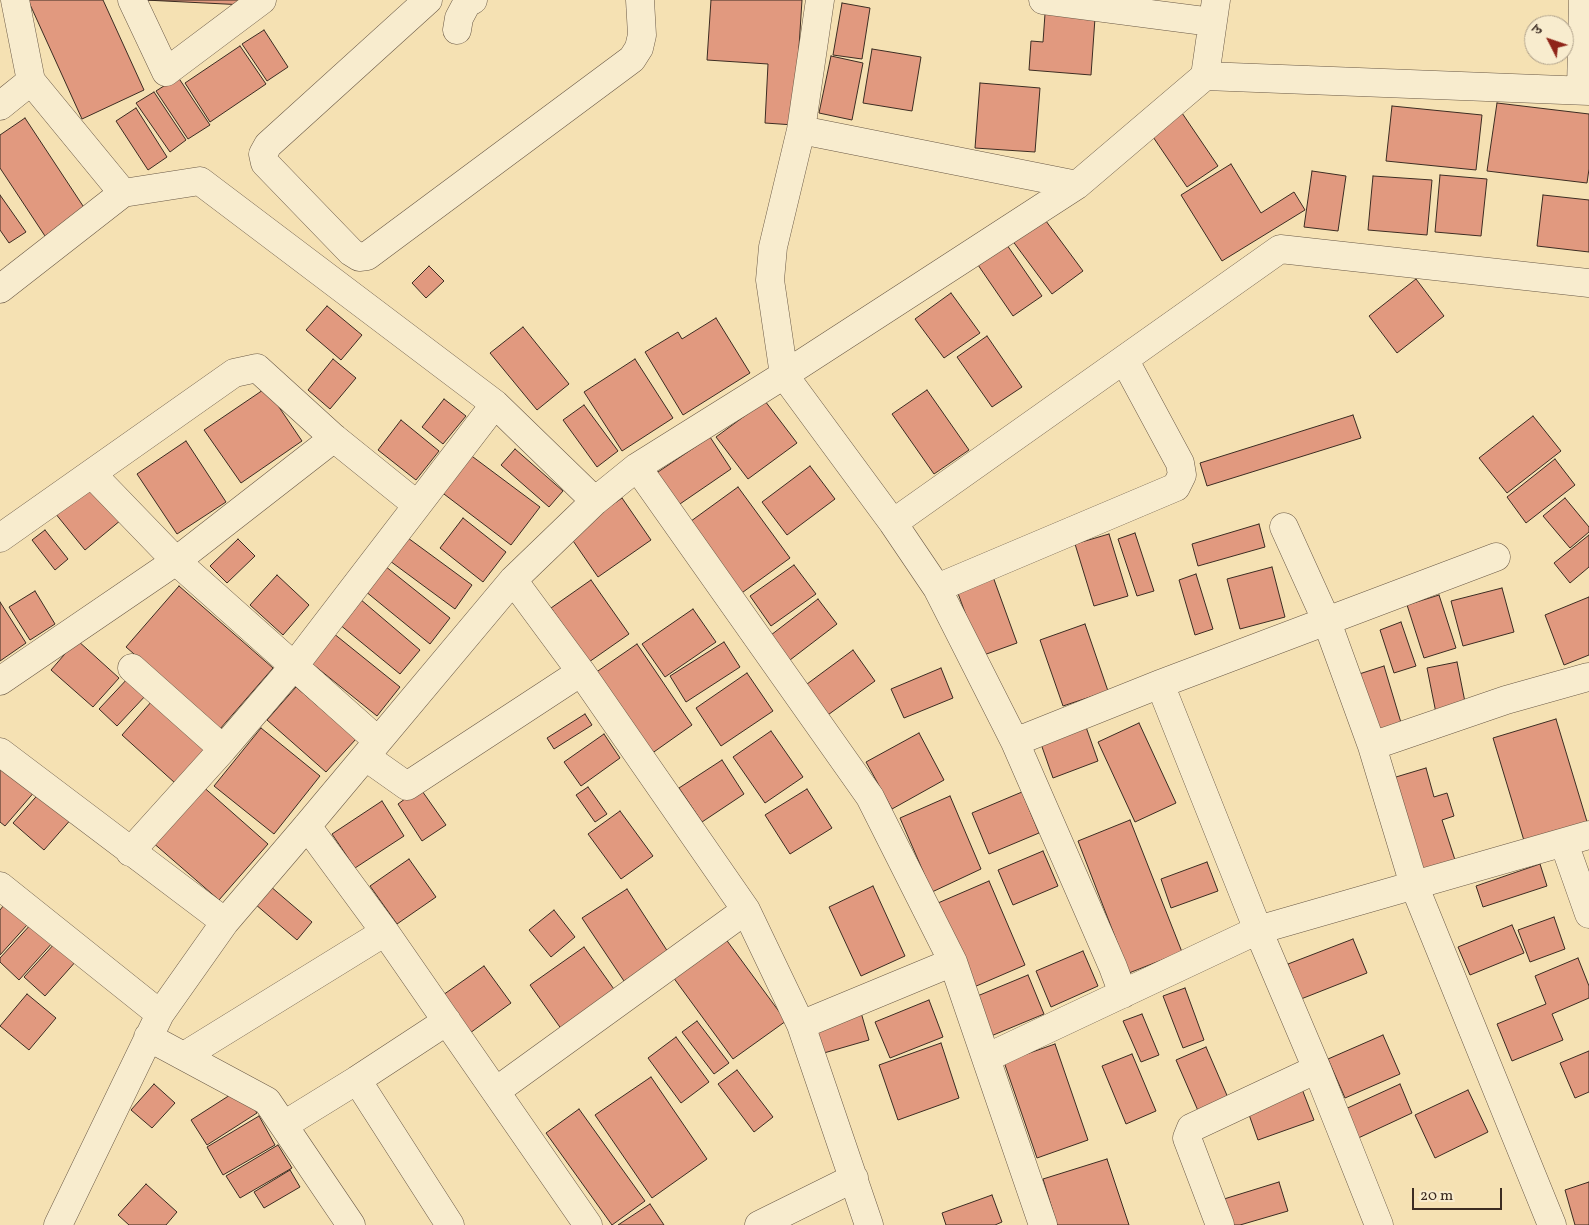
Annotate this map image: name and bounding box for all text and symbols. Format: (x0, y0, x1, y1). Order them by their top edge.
north arrow (1524, 15, 1574, 65)
text: उ (1529, 22, 1548, 39)
scale bar (1414, 1178, 1504, 1210)
text: 20 m (1420, 1186, 1453, 1207)

